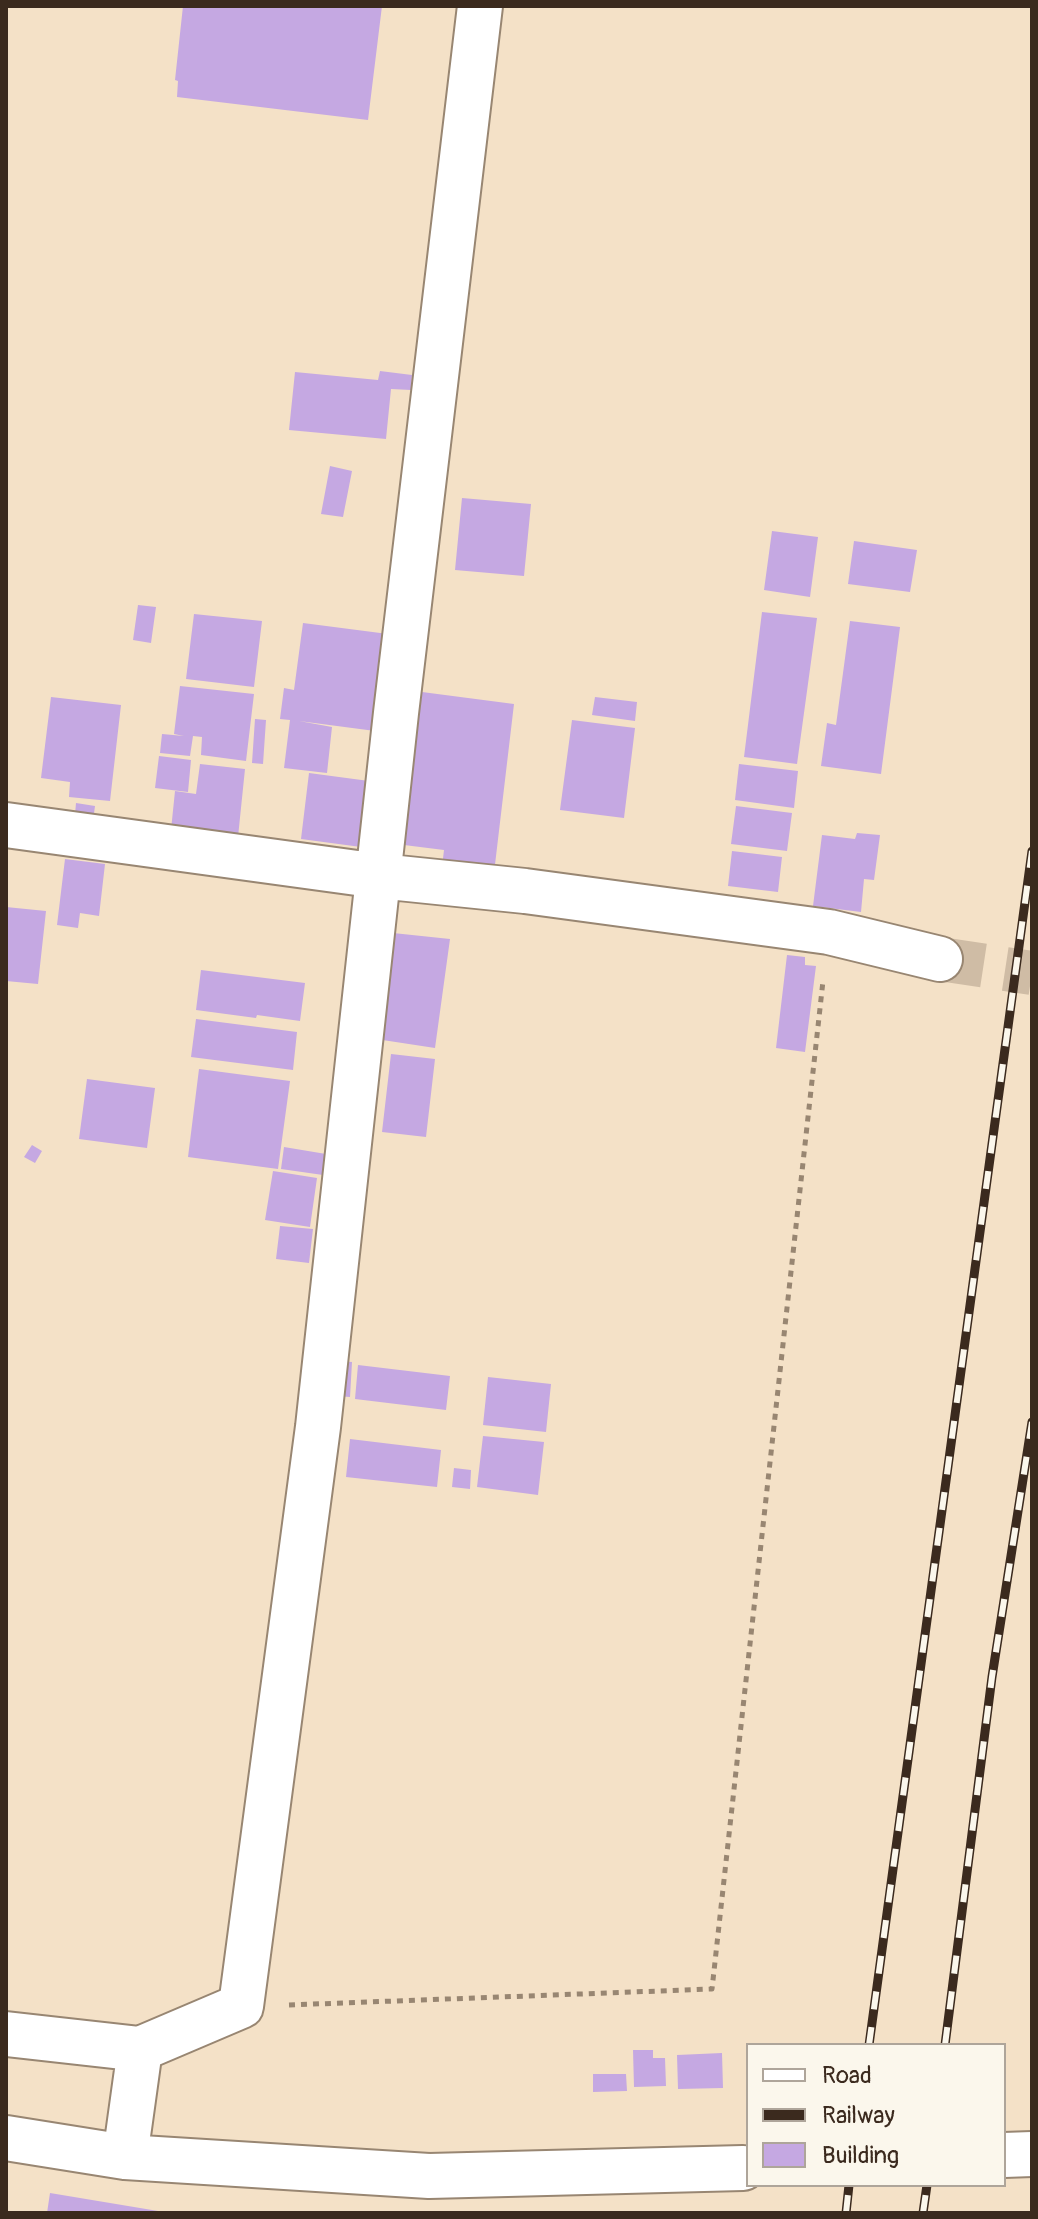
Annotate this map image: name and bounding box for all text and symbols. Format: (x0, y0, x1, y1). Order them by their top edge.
legend (746, 2043, 1006, 2187)
text: Road (822, 2061, 872, 2090)
text: Railway (822, 2101, 895, 2130)
text: Building (822, 2141, 899, 2170)

